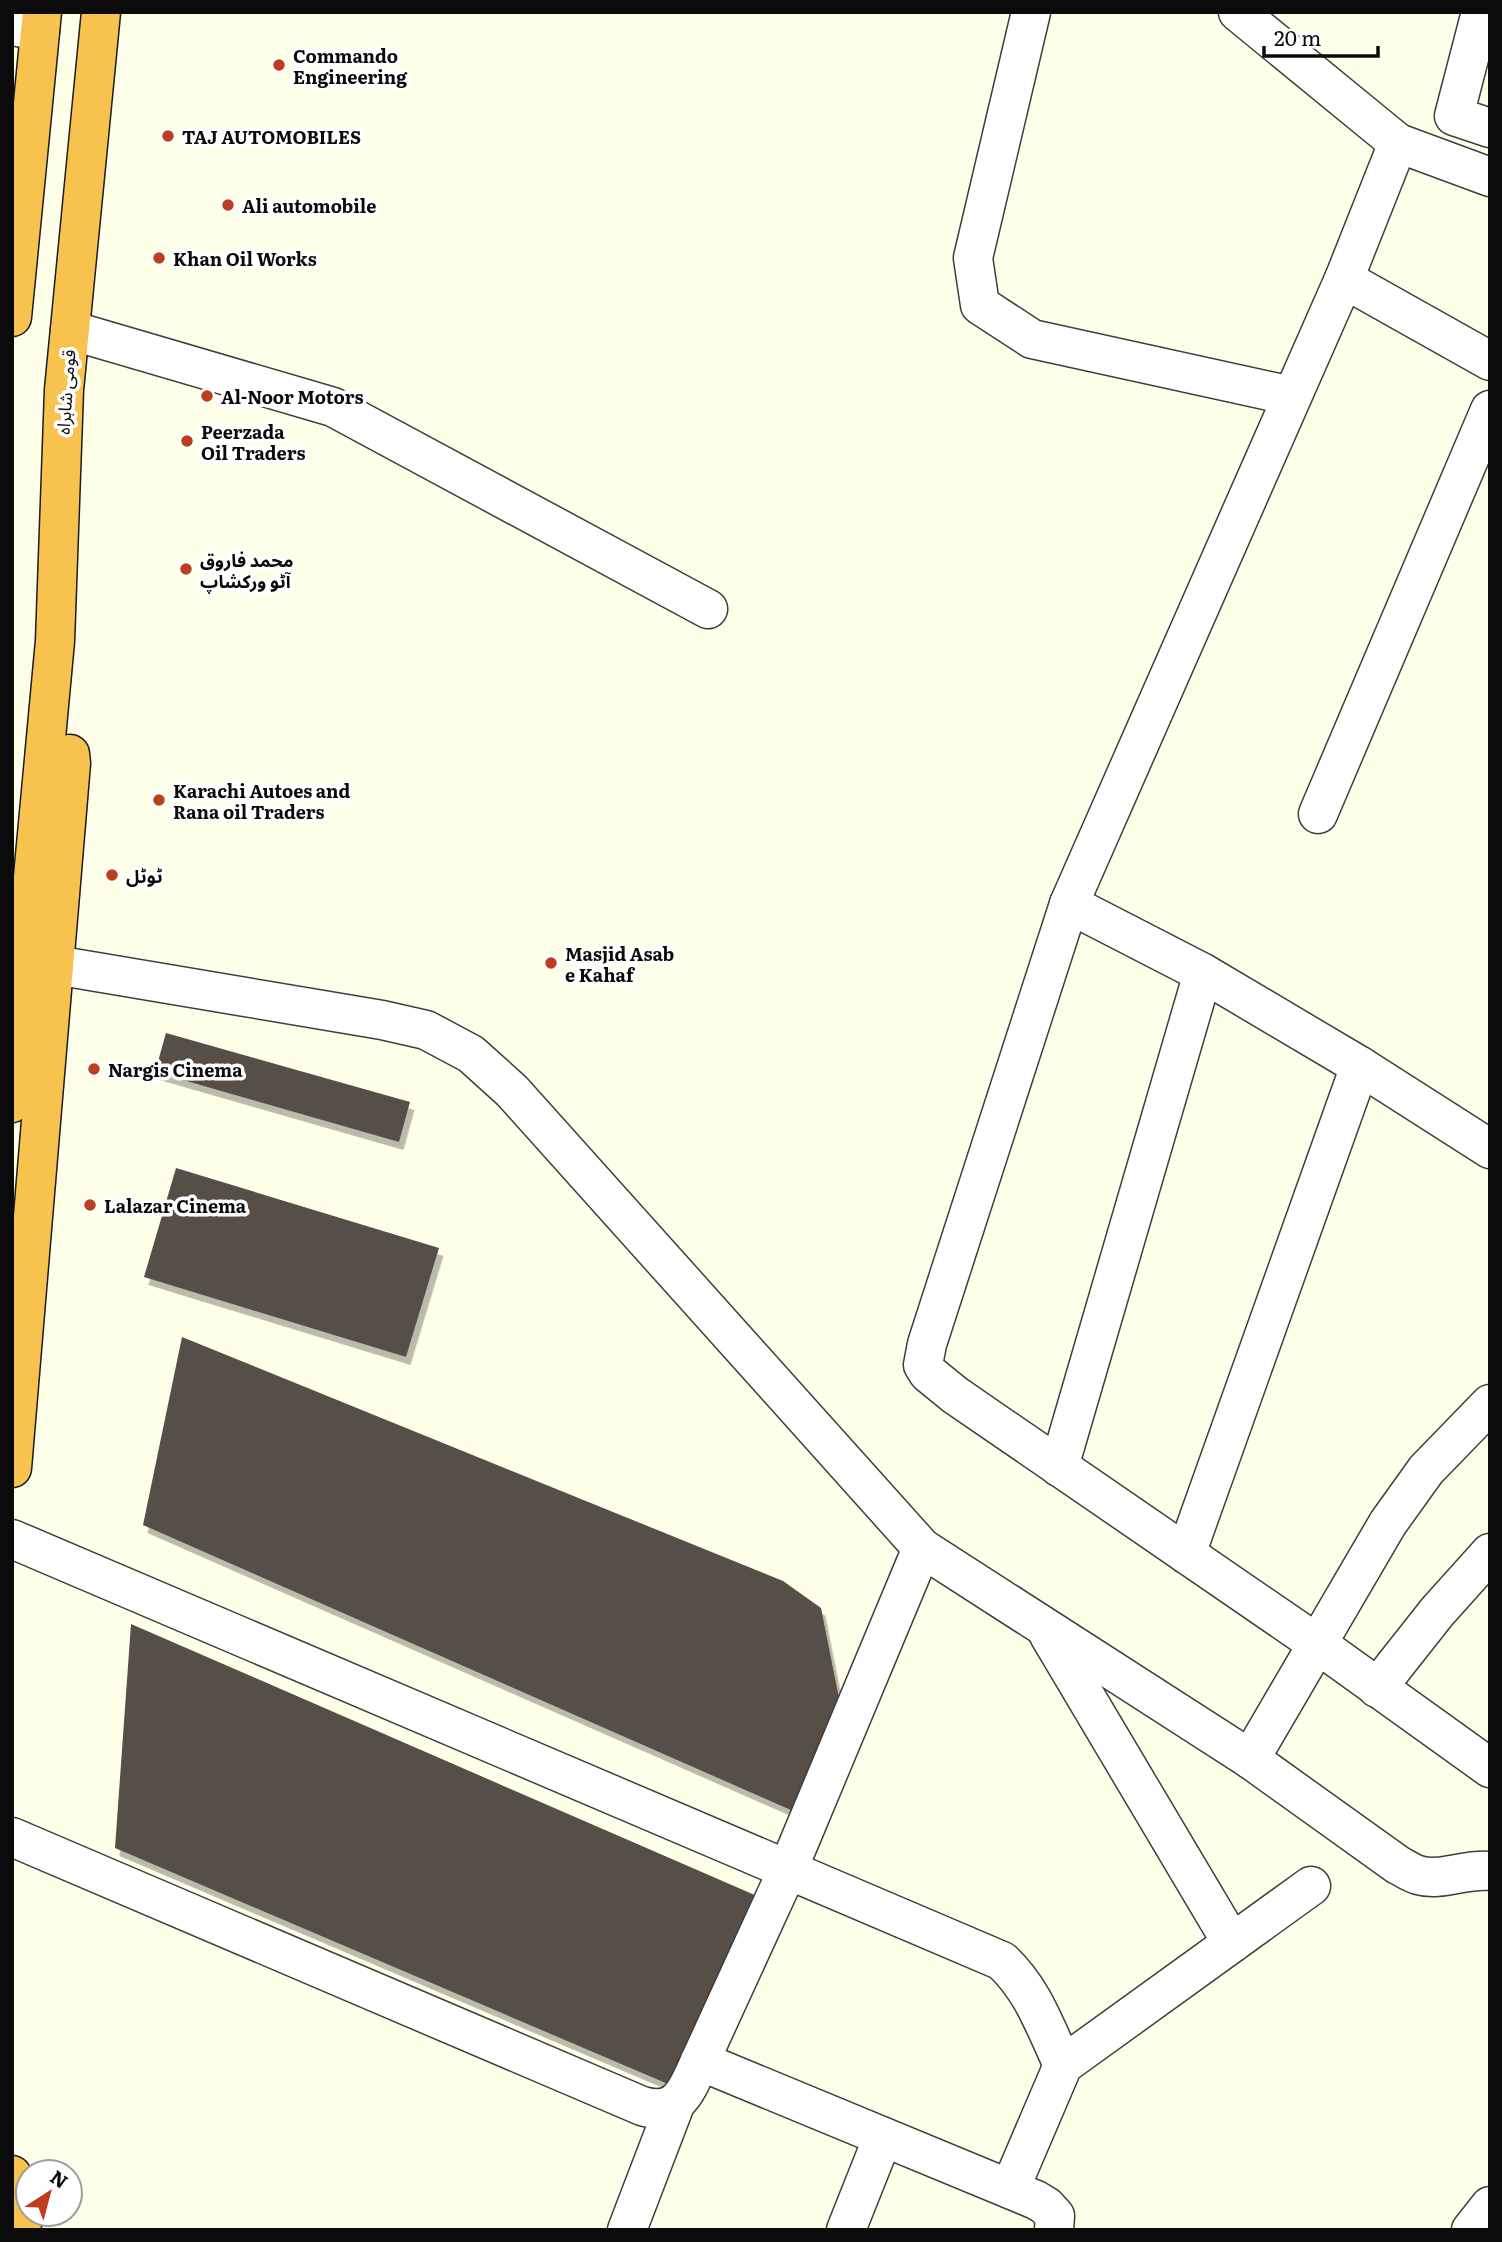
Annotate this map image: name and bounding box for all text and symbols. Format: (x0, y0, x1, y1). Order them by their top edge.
scale bar (1264, 14, 1378, 58)
text: 20 m (1274, 21, 1321, 52)
place label: Commando Engineering (293, 42, 408, 90)
marker: Commando Engineering (271, 57, 287, 73)
place label: TAJ AUTOMOBILES (182, 123, 361, 150)
marker: TAJ AUTOMOBILES (160, 128, 176, 144)
place label: Ali automobile (242, 192, 376, 219)
marker: Ali automobile (220, 197, 236, 213)
place label: Khan Oil Works (173, 245, 317, 272)
marker: Khan Oil Works (151, 250, 167, 266)
street label: قومی شاہراہ (49, 349, 81, 435)
place label: Al-Noor Motors (221, 383, 363, 410)
marker: Al-Noor Motors (199, 388, 215, 404)
place label: Peerzada Oil Traders (201, 418, 305, 466)
marker: Peerzada Oil Traders (179, 433, 195, 449)
place label: محمد فاروق آٹو ورکشاپ (200, 546, 293, 594)
marker: محمد فاروق آٹو ورکشاپ (178, 561, 194, 577)
place label: Karachi Autoes and Rana oil Traders (173, 777, 350, 825)
marker: Karachi Autoes and Rana oil Traders (151, 792, 167, 808)
place label: ٹوٹل (126, 862, 163, 889)
marker: ٹوٹل (104, 867, 120, 883)
place label: Masjid Asab e Kahaf (565, 940, 674, 988)
marker: Masjid Asab e Kahaf (543, 955, 559, 971)
place label: Nargis Cinema (108, 1056, 243, 1083)
marker: Nargis Cinema (86, 1061, 102, 1077)
place label: Lalazar Cinema (104, 1192, 247, 1219)
marker: Lalazar Cinema (82, 1197, 98, 1213)
north arrow (14, 2158, 84, 2228)
text: N (45, 2162, 74, 2194)

